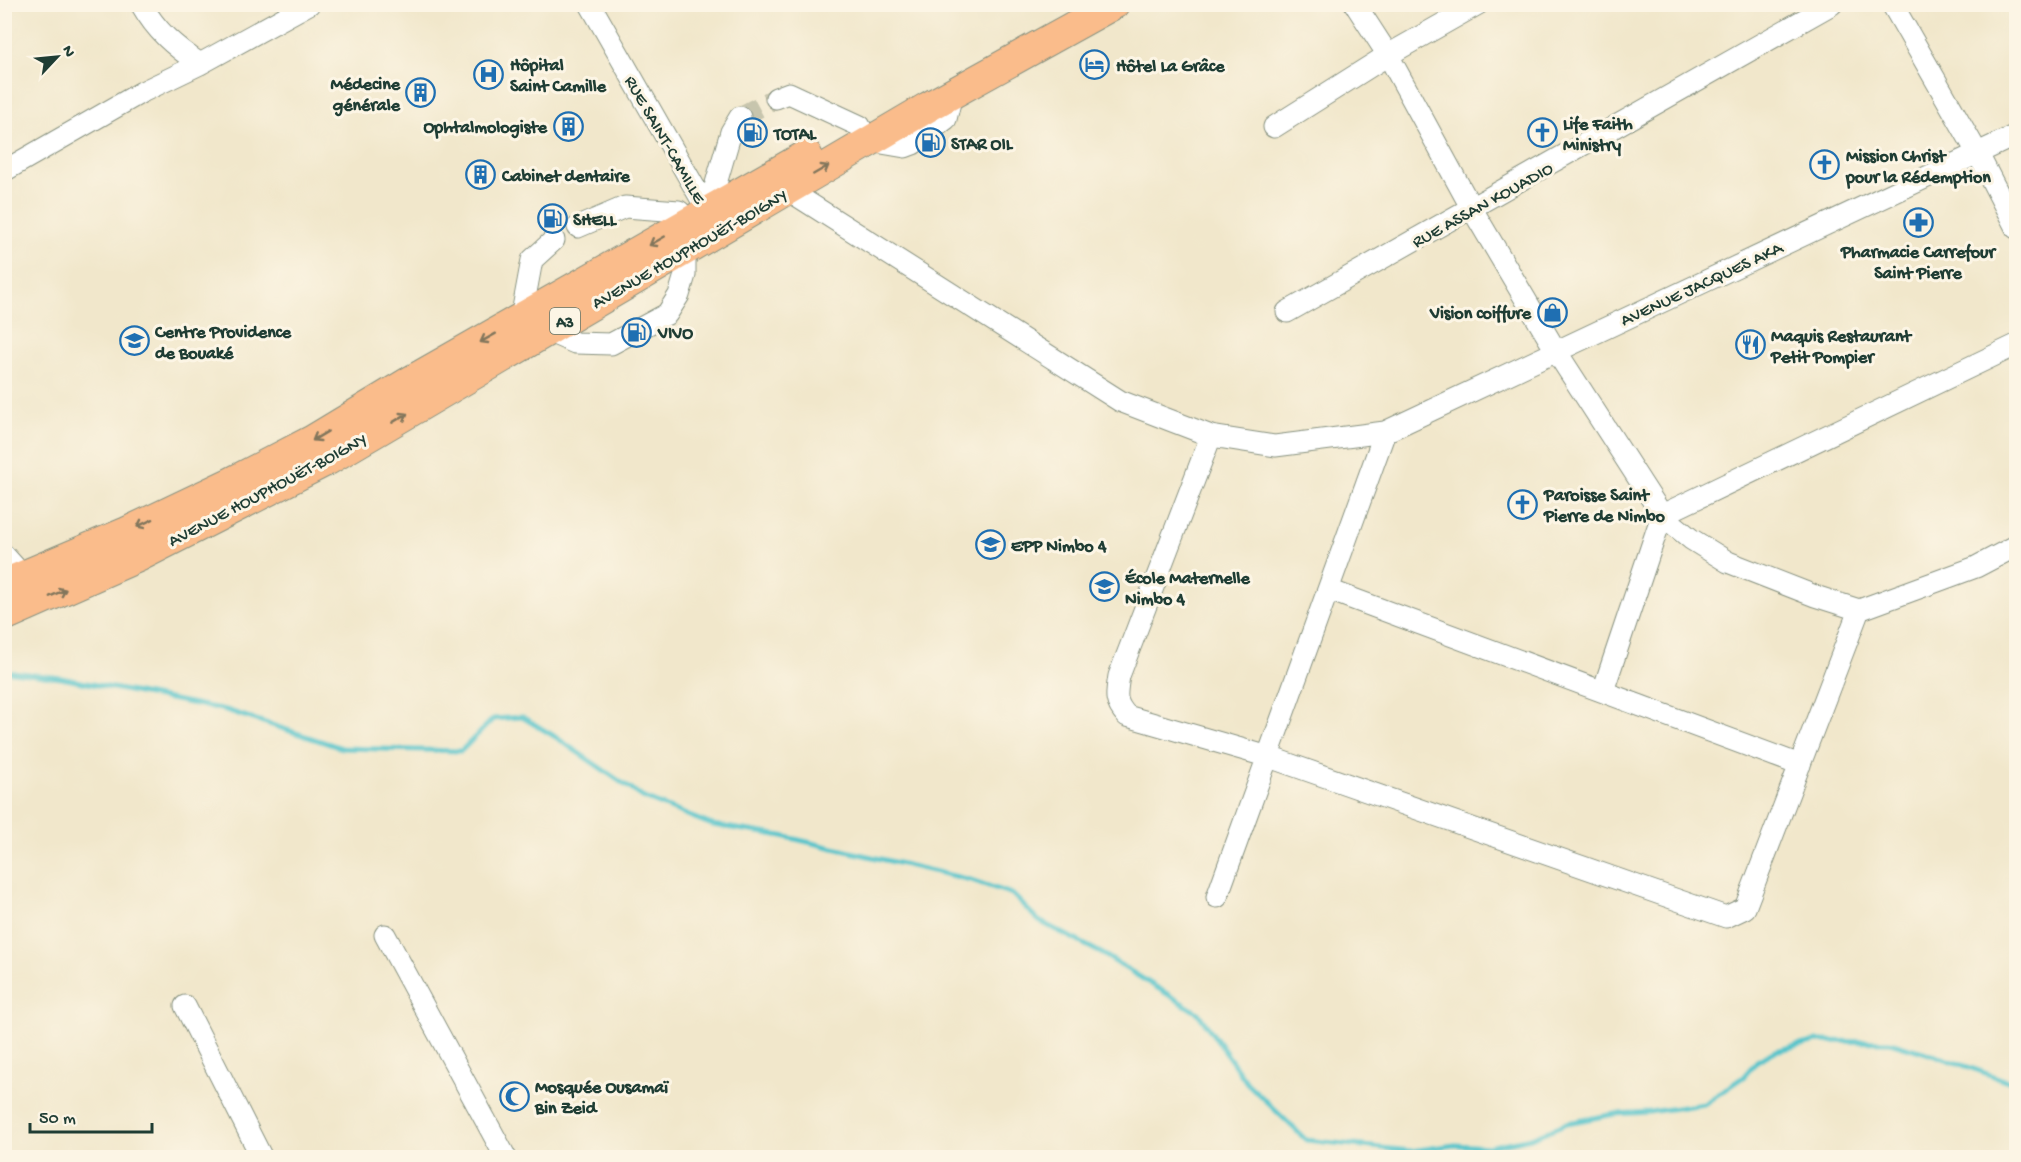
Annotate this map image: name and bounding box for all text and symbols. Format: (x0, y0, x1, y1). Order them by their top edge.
north arrow (27, 27, 87, 87)
text: N (57, 43, 78, 61)
hotel icon: Hôtel La Grâce (1079, 49, 1111, 81)
place label: Hôpital Saint Camille (510, 56, 607, 98)
place label: Hôtel La Grâce (1116, 57, 1225, 78)
hospital icon: Hôpital Saint Camille (473, 58, 505, 90)
street label: RUE SAINT-CAMILLE (619, 72, 709, 209)
place label: Médecine générale (331, 75, 401, 117)
building icon: Médecine générale (405, 77, 437, 109)
building icon: Ophtalmologiste (552, 110, 584, 142)
place label: Life Faith Ministry (1563, 115, 1633, 157)
fuel station icon: TOTAL (737, 117, 769, 149)
church icon: Life Faith Ministry (1526, 117, 1558, 149)
place label: Ophtalmologiste (423, 118, 548, 139)
place label: TOTAL (772, 125, 817, 146)
fuel station icon: STAR OIL (914, 127, 946, 159)
place label: STAR OIL (951, 135, 1014, 156)
place label: Mission Christ pour la Rédemption (1845, 147, 1991, 189)
church icon: Mission Christ pour la Rédemption (1809, 149, 1841, 181)
building icon: Cabinet dentaire (465, 159, 497, 191)
street label: RUE ASSAN KOUADIO (1409, 159, 1557, 254)
one-way arrow (812, 164, 829, 176)
place label: Cabinet dentaire (501, 167, 631, 188)
street label: AVENUE HOUPHOUËT-BOIGNY (589, 186, 792, 315)
fuel station icon: SHELL (536, 203, 568, 235)
pharmacy icon: Pharmacie Carrefour Saint Pierre (1902, 206, 1934, 238)
place label: SHELL (573, 211, 617, 232)
one-way arrow (649, 235, 666, 247)
street label: AVENUE JACQUES AKA (1617, 238, 1788, 332)
place label: Pharmacie Carrefour Saint Pierre (1840, 243, 1998, 285)
shop icon: Vision coiffure (1536, 296, 1568, 328)
place label: Vision coiffure (1429, 304, 1532, 325)
road number: A3 (550, 308, 580, 334)
fuel station icon: VIVO (621, 316, 653, 348)
place label: Centre Providence de Bouaké (154, 323, 292, 365)
place label: VIVO (657, 324, 693, 345)
school or university icon: Centre Providence de Bouaké (118, 325, 150, 357)
place label: Maquis Restaurant Petit Pompier (1770, 327, 1913, 369)
restaurant icon: Maquis Restaurant Petit Pompier (1734, 329, 1766, 361)
one-way arrow (480, 332, 497, 344)
one-way arrow (391, 412, 408, 424)
street label: AVENUE HOUPHOUËT-BOIGNY (165, 430, 371, 553)
one-way arrow (312, 431, 329, 443)
place label: Paroisse Saint Pierre de Nimbo (1543, 486, 1665, 528)
church icon: Paroisse Saint Pierre de Nimbo (1507, 488, 1539, 520)
one-way arrow (137, 518, 155, 530)
school or university icon: EPP Nimbo 4 (974, 529, 1006, 561)
place label: EPP Nimbo 4 (1011, 537, 1107, 558)
place label: École Maternelle Nimbo 4 (1125, 568, 1250, 611)
school or university icon: École Maternelle Nimbo 4 (1088, 571, 1120, 603)
one-way arrow (49, 586, 67, 598)
place label: Mosquée Ousamaï Bin Zeid (534, 1078, 669, 1120)
mosque icon: Mosquée Ousamaï Bin Zeid (498, 1080, 530, 1112)
scale bar (30, 1096, 152, 1134)
text: 50 m (39, 1109, 76, 1130)

